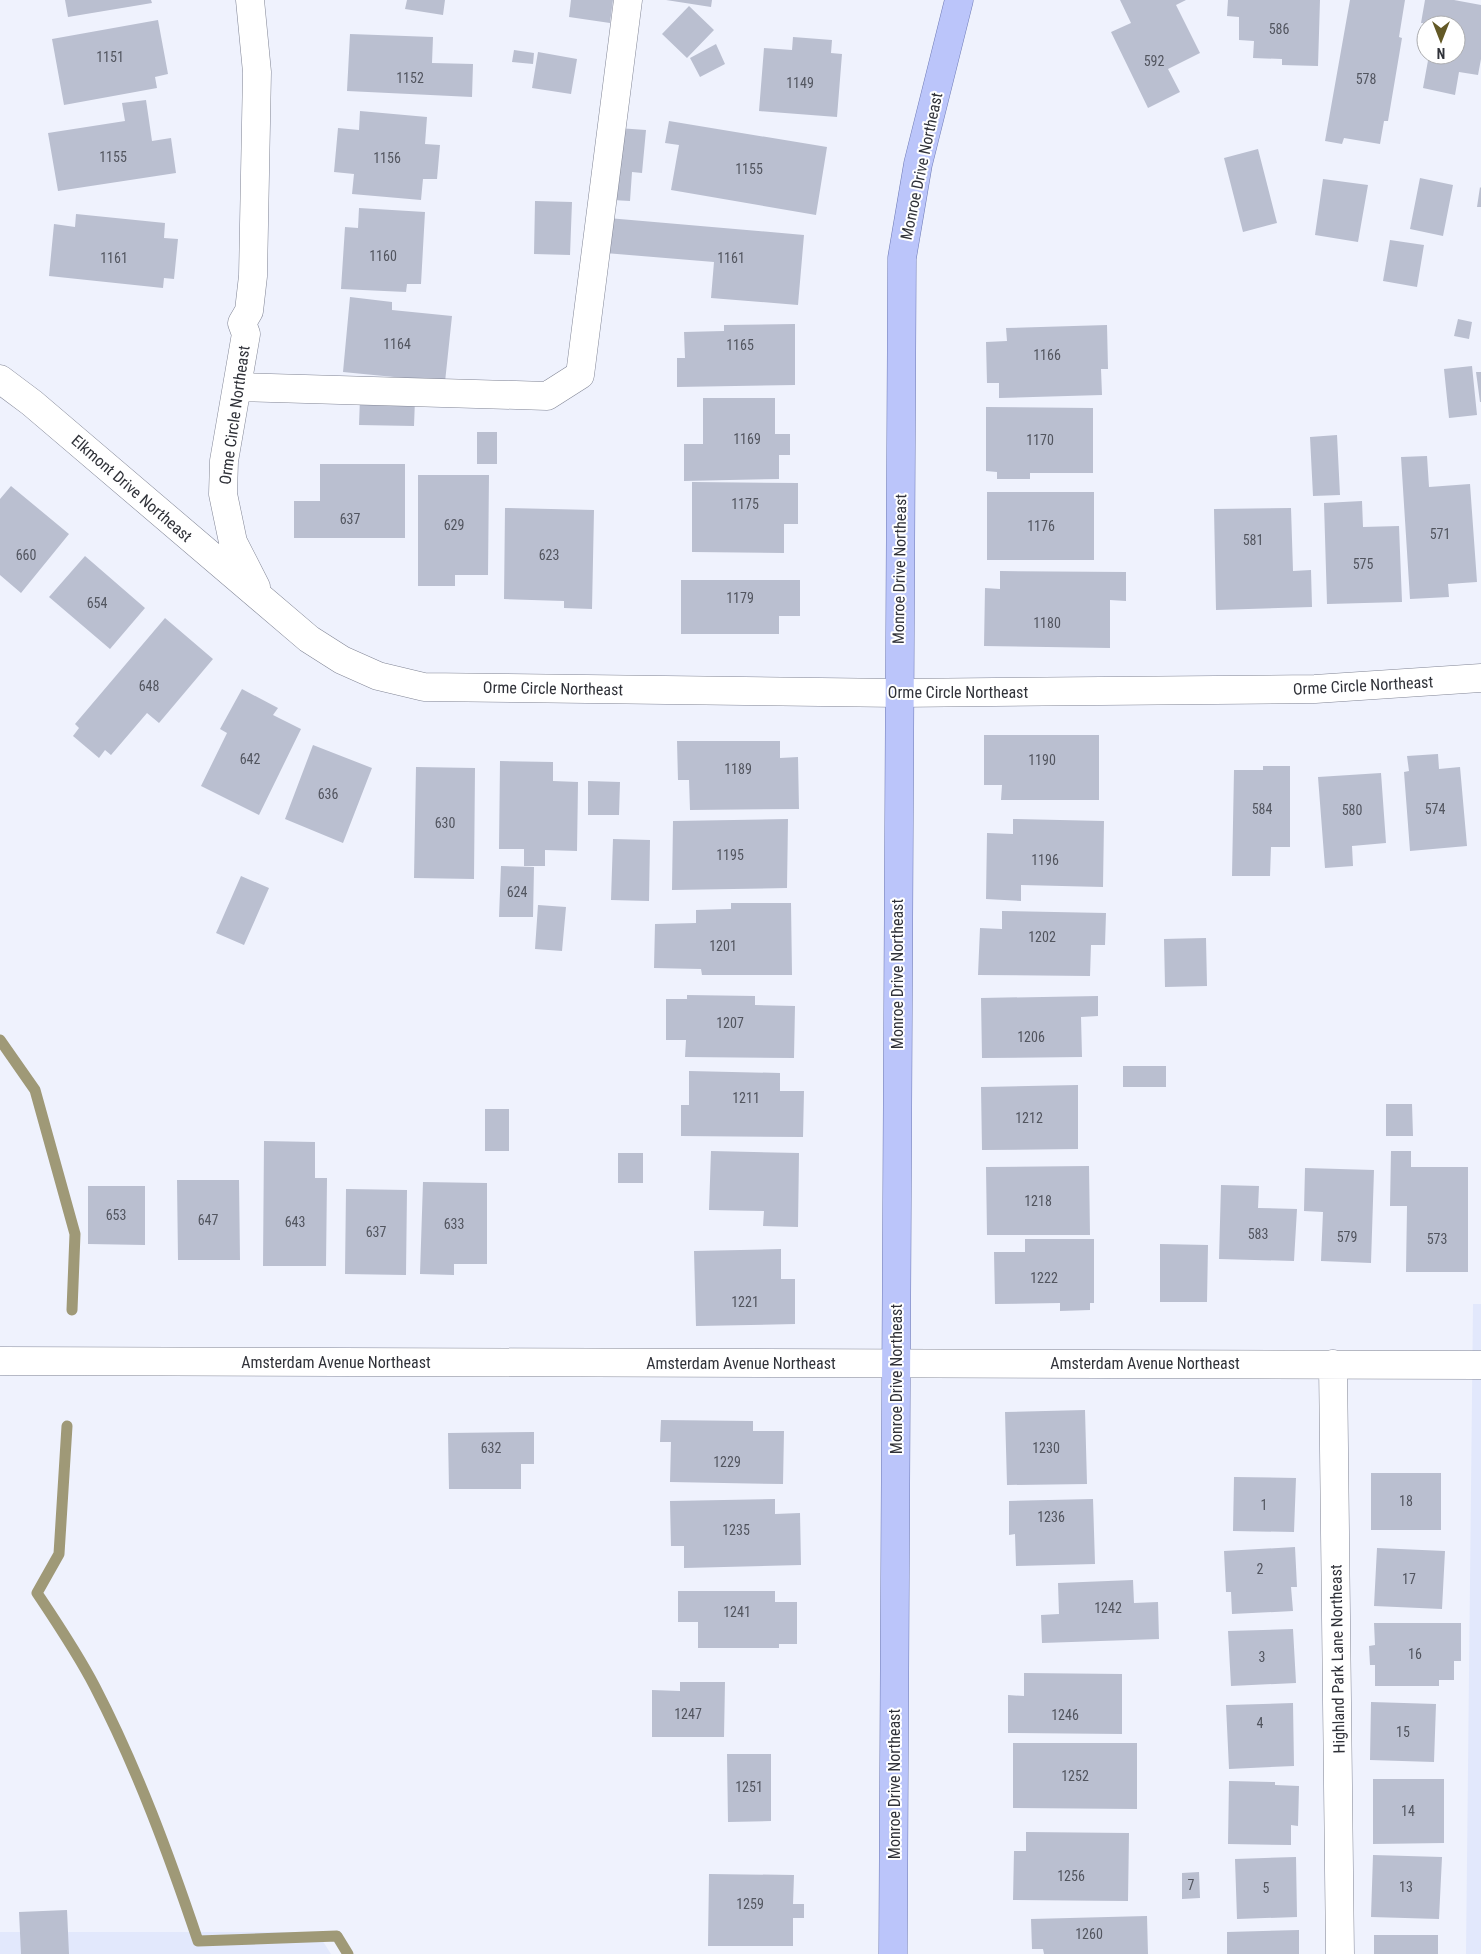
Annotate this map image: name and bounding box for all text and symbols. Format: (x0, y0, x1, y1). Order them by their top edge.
north arrow (1416, 15, 1466, 65)
house number: 586 (1269, 21, 1289, 37)
text: N (1437, 45, 1445, 61)
house number: 1151 (96, 49, 124, 65)
house number: 592 (1144, 53, 1164, 69)
house number: 1152 (396, 70, 424, 86)
house number: 578 (1356, 71, 1376, 87)
house number: 1149 (786, 75, 814, 91)
street label: Monroe Drive Northeast (897, 90, 946, 242)
house number: 1155 (99, 149, 127, 165)
house number: 1156 (373, 150, 401, 166)
house number: 1155 (735, 161, 763, 177)
house number: 1160 (369, 248, 397, 264)
house number: 1161 (100, 250, 128, 266)
house number: 1161 (717, 250, 745, 266)
house number: 1164 (383, 336, 411, 352)
house number: 1165 (726, 337, 754, 353)
street label: Orme Circle Northeast (215, 344, 254, 486)
house number: 1166 (1033, 347, 1061, 363)
street label: Elkmont Drive Northeast (68, 431, 196, 546)
house number: 1169 (733, 431, 761, 447)
house number: 1170 (1026, 432, 1054, 448)
street label: Monroe Drive Northeast (889, 493, 910, 644)
house number: 1175 (731, 496, 759, 512)
house number: 637 (340, 511, 360, 527)
house number: 629 (444, 517, 464, 533)
house number: 1176 (1027, 518, 1055, 534)
house number: 571 (1430, 526, 1450, 542)
house number: 581 (1243, 532, 1263, 548)
house number: 660 (16, 547, 36, 563)
house number: 623 (539, 547, 559, 563)
house number: 575 (1353, 556, 1373, 572)
house number: 1179 (726, 590, 754, 606)
house number: 654 (87, 595, 107, 611)
house number: 1180 (1033, 615, 1061, 631)
street label: Orme Circle Northeast (1292, 672, 1434, 699)
house number: 648 (139, 678, 159, 694)
street label: Orme Circle Northeast (483, 678, 624, 699)
street label: Orme Circle Northeast (888, 683, 1028, 702)
house number: 642 (240, 751, 260, 767)
house number: 1190 (1028, 752, 1056, 768)
house number: 1189 (724, 761, 752, 777)
house number: 636 (318, 786, 338, 802)
house number: 584 (1252, 801, 1272, 817)
house number: 574 (1425, 801, 1445, 817)
house number: 580 (1342, 802, 1362, 818)
house number: 630 (435, 815, 455, 831)
house number: 1195 (716, 847, 744, 863)
house number: 1196 (1031, 852, 1059, 868)
house number: 624 (507, 884, 527, 900)
street label: Monroe Drive Northeast (888, 899, 907, 1049)
house number: 1202 (1028, 929, 1056, 945)
house number: 1201 (709, 938, 737, 954)
house number: 1207 (716, 1015, 744, 1031)
house number: 1206 (1017, 1029, 1045, 1045)
house number: 1211 (732, 1090, 760, 1106)
house number: 1212 (1015, 1110, 1043, 1126)
house number: 1218 (1024, 1193, 1052, 1209)
house number: 653 (106, 1207, 126, 1223)
house number: 647 (198, 1212, 218, 1228)
house number: 643 (285, 1214, 305, 1230)
house number: 633 (444, 1216, 464, 1232)
house number: 637 (366, 1224, 386, 1240)
house number: 583 (1248, 1226, 1268, 1242)
house number: 579 (1337, 1229, 1357, 1245)
house number: 573 (1427, 1231, 1447, 1247)
house number: 1222 (1030, 1270, 1058, 1286)
house number: 1221 (731, 1294, 759, 1310)
street label: Monroe Drive Northeast (887, 1304, 906, 1454)
street label: Amsterdam Avenue Northeast (241, 1353, 431, 1372)
street label: Amsterdam Avenue Northeast (646, 1354, 836, 1373)
street label: Amsterdam Avenue Northeast (1050, 1354, 1240, 1373)
house number: 632 (481, 1440, 501, 1456)
house number: 1230 (1032, 1440, 1060, 1456)
house number: 1229 (713, 1454, 741, 1470)
house number: 18 (1399, 1493, 1413, 1509)
house number: 1 (1261, 1497, 1267, 1513)
house number: 1236 (1037, 1509, 1065, 1525)
house number: 1235 (722, 1522, 750, 1538)
house number: 2 (1257, 1561, 1264, 1577)
street label: Highland Park Lane Northeast (1326, 1564, 1349, 1754)
house number: 17 (1402, 1571, 1416, 1587)
house number: 1242 (1094, 1600, 1122, 1616)
house number: 1241 (723, 1604, 751, 1620)
house number: 16 (1408, 1646, 1422, 1662)
house number: 3 (1259, 1649, 1265, 1665)
house number: 1247 (674, 1706, 702, 1722)
house number: 1246 (1051, 1707, 1079, 1723)
street label: Monroe Drive Northeast (885, 1709, 904, 1859)
house number: 4 (1257, 1715, 1264, 1731)
house number: 15 (1396, 1724, 1410, 1740)
house number: 1252 (1061, 1768, 1089, 1784)
house number: 1251 (735, 1779, 763, 1795)
house number: 14 (1401, 1803, 1415, 1819)
house number: 1256 (1057, 1868, 1085, 1884)
house number: 7 (1188, 1877, 1195, 1893)
house number: 13 (1399, 1879, 1413, 1895)
house number: 5 (1263, 1880, 1270, 1896)
house number: 1259 (736, 1896, 764, 1912)
house number: 1260 (1075, 1926, 1103, 1942)

